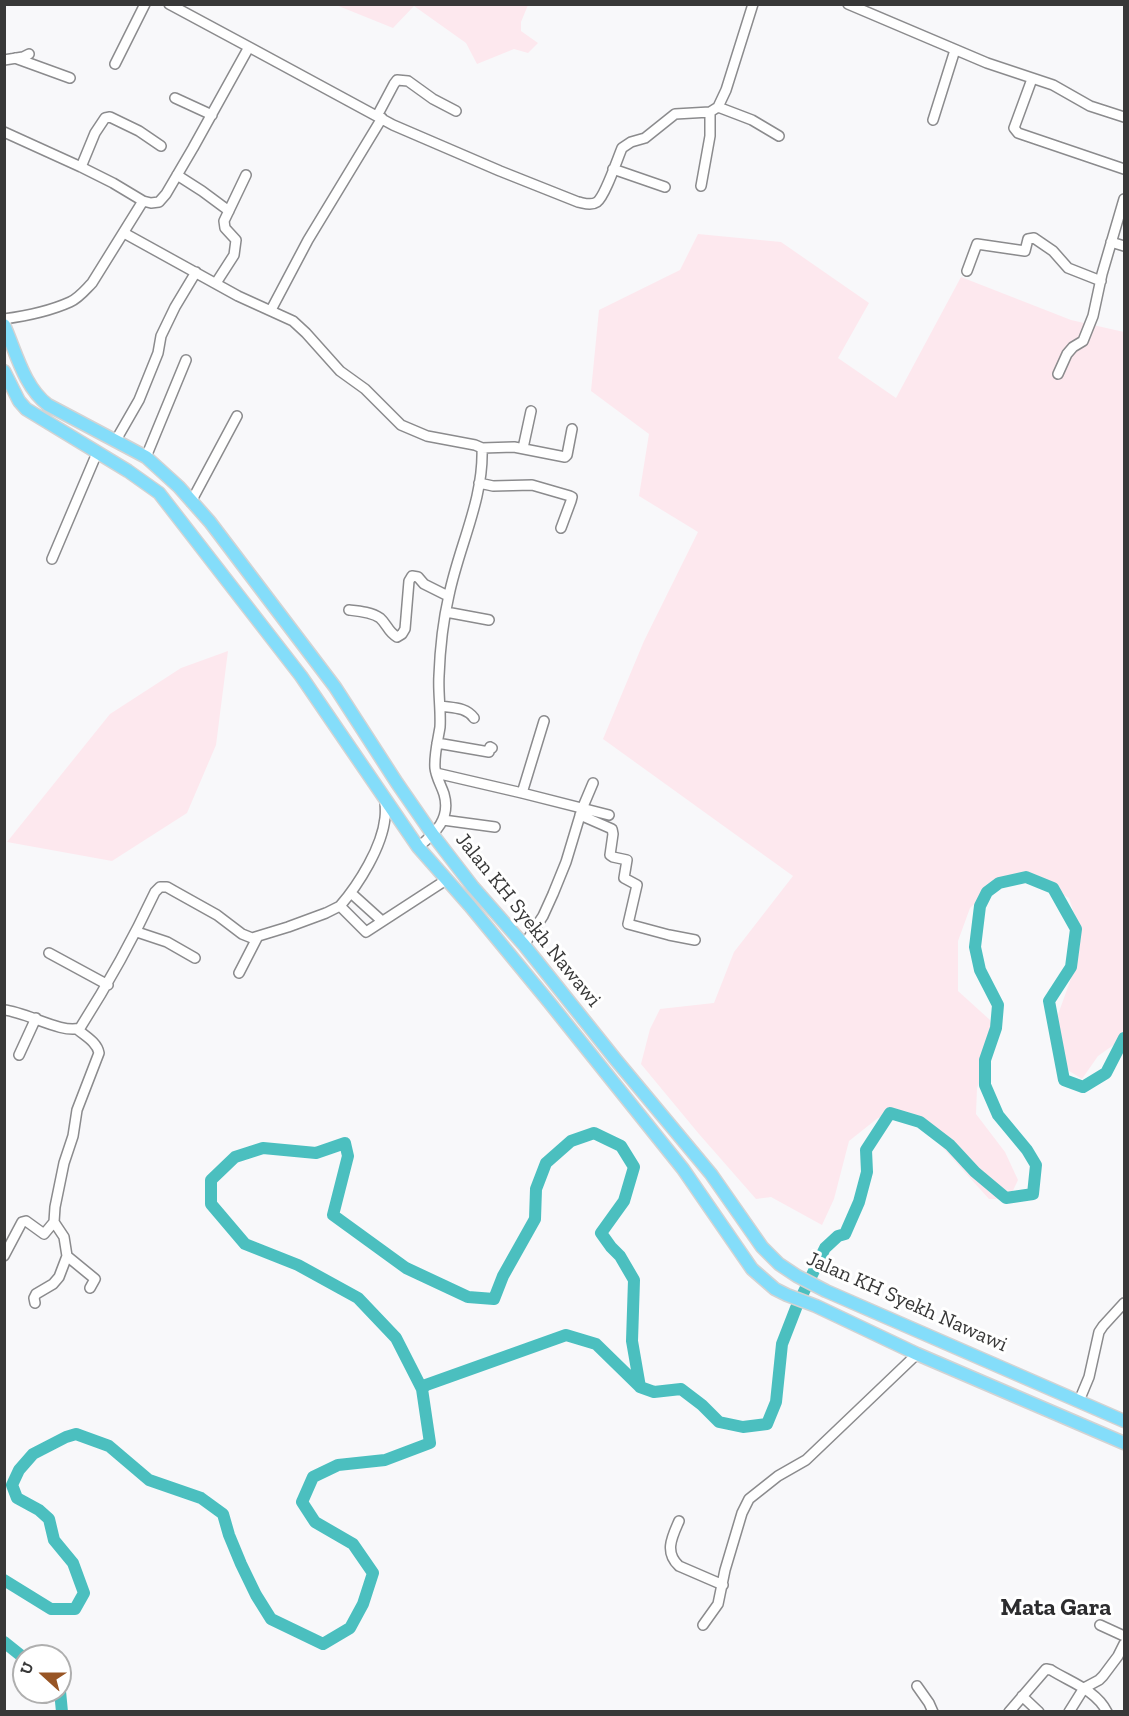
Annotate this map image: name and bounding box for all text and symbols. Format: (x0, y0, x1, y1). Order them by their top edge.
street label: Jalan KH Syekh Nawawi (450, 828, 606, 1012)
street label: Jalan KH Syekh Nawawi (803, 1246, 1011, 1358)
district label: Mata Gara (1001, 1594, 1111, 1622)
north arrow (12, 1644, 72, 1704)
text: U (16, 1659, 38, 1677)

